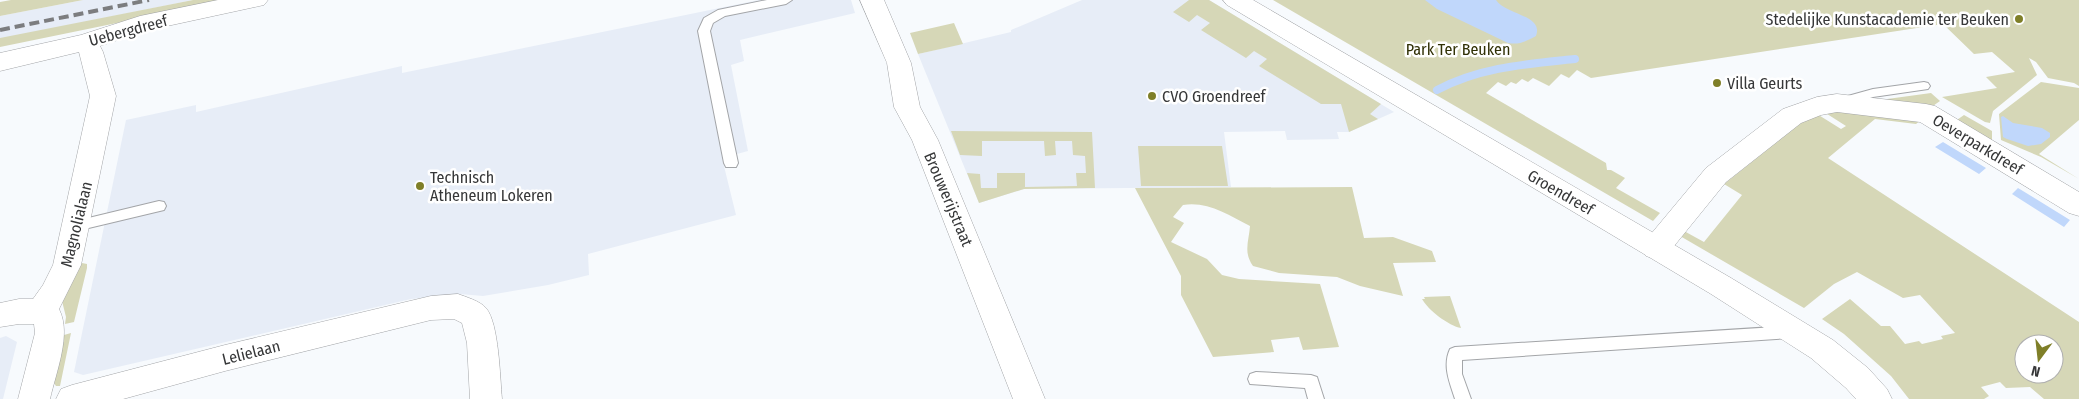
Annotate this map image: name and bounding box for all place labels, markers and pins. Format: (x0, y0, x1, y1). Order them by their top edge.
place label: Stedelijke Kunstacademie ter Beuken (1766, 10, 2009, 29)
marker: Stedelijke Kunstacademie ter Beuken (2013, 13, 2025, 25)
place label: Villa Geurts (1727, 74, 1802, 93)
marker: Villa Geurts (1711, 77, 1723, 89)
place label: CVO Groendreef (1162, 87, 1267, 106)
marker: CVO Groendreef (1146, 90, 1158, 102)
place label: Technisch Atheneum Lokeren (430, 168, 553, 205)
marker: Technisch Atheneum Lokeren (414, 180, 426, 192)

